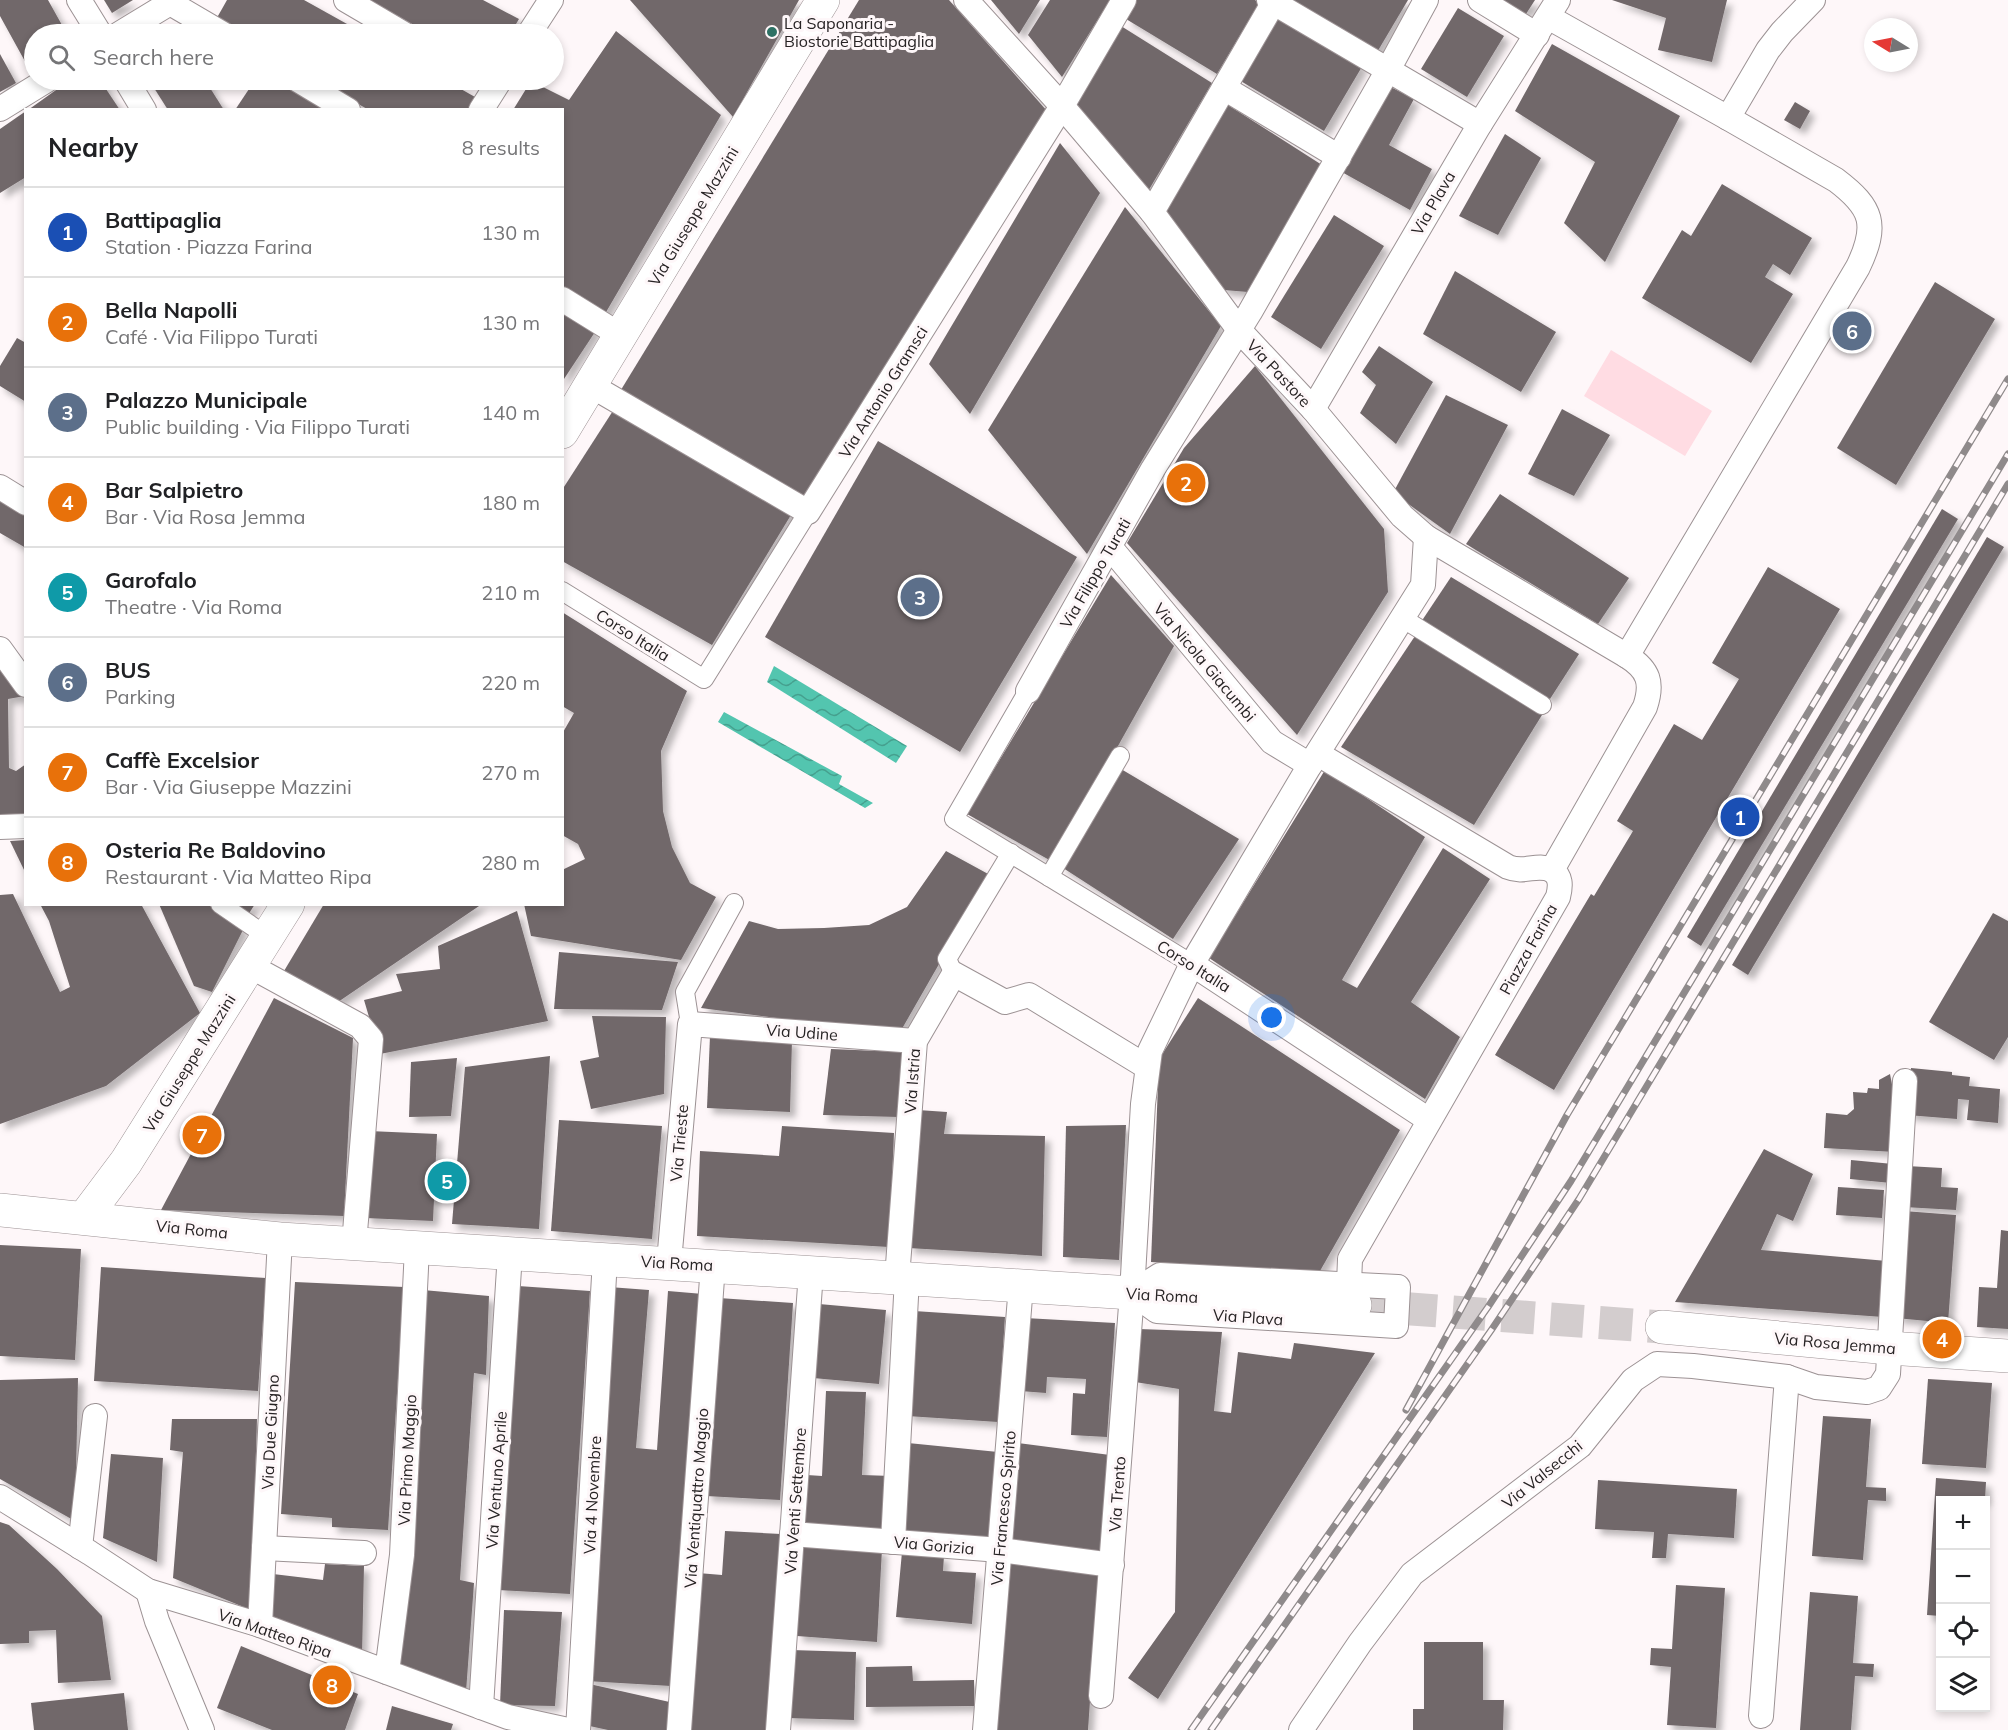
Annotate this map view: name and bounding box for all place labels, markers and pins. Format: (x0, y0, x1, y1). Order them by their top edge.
place label: La Saponaria - Biostorie Battipaglia (784, 13, 934, 51)
marker: La Saponaria - Biostorie Battipaglia (765, 25, 779, 39)
pin: 6 (1832, 308, 1872, 354)
pin: 2 (1166, 460, 1206, 506)
pin: 3 (900, 574, 940, 620)
pin: 1 (1720, 794, 1760, 840)
pin: 7 (182, 1112, 222, 1158)
pin: 5 (428, 1158, 466, 1204)
pin: 4 (1922, 1316, 1962, 1362)
pin: 8 (312, 1662, 352, 1708)

